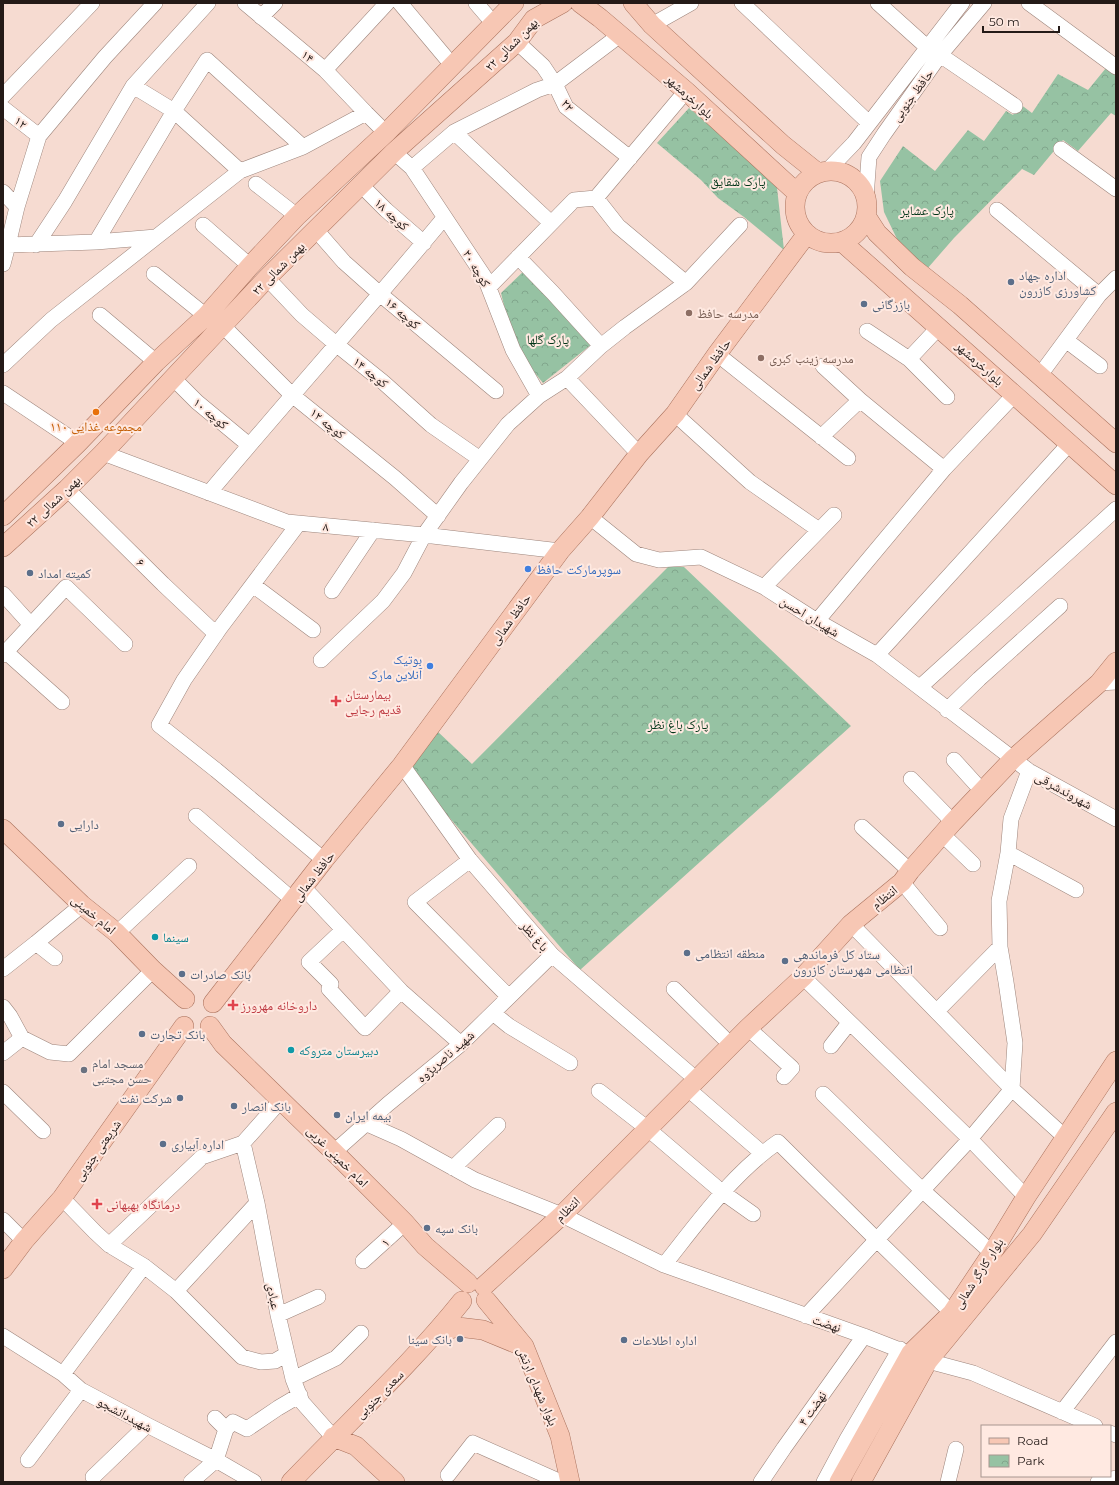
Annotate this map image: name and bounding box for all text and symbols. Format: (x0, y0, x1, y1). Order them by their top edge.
scale bar (983, 8, 1059, 34)
street label: ۲۲ بهمن شمالی (481, 14, 542, 75)
text: 50 m (989, 14, 1020, 29)
street label: ۱۴ (298, 46, 318, 66)
street label: حافظ جنوبی (888, 66, 937, 125)
street label: بلوارخرمشهر (661, 70, 717, 123)
street label: ۲۲ (558, 95, 578, 115)
street label: ۱۲ (11, 112, 31, 132)
park label: پارک شقایق (710, 173, 766, 190)
street label: کوچه ۱۸ (371, 194, 413, 235)
park label: پارک عشایر (899, 202, 954, 219)
street label: ۲۲ بهمن شمالی (248, 238, 309, 299)
street label: کوچه ۲۰ (459, 246, 495, 291)
place label: اداره جهاد کشاورزی کازرون (1019, 267, 1097, 299)
marker: اداره جهاد کشاورزی کازرون (1006, 277, 1016, 287)
street label: کوچه ۱۶ (382, 294, 424, 333)
place label: بازرگانی (872, 296, 910, 313)
marker: بازرگانی (859, 299, 869, 309)
place label: مدرسه حافظ (697, 305, 759, 322)
marker: مدرسه حافظ (684, 308, 694, 318)
park label: پارک گلها (527, 331, 569, 348)
street label: حافظ شمالی (686, 335, 735, 393)
street label: بلوارخرمشهر (951, 337, 1007, 390)
place label: مدرسه زینب کبری (769, 350, 854, 367)
street label: کوچه ۱۴ (350, 353, 392, 392)
marker: مدرسه زینب کبری (756, 353, 766, 363)
street label: کوچه ۱۰ (190, 394, 232, 433)
street label: کوچه ۱۲ (307, 404, 349, 443)
marker: مجموعه غذایی ۱۱۰ (91, 407, 101, 417)
place label: مجموعه غذایی ۱۱۰ (50, 418, 142, 435)
street label: ۲۲ بهمن شمالی (22, 472, 84, 531)
street label: ۸ (322, 518, 330, 534)
street label: ۶ (133, 554, 149, 570)
place label: سوپرمارکت حافظ (536, 561, 621, 578)
marker: سوپرمارکت حافظ (523, 564, 533, 574)
place label: کمیته امداد (38, 565, 92, 581)
marker: کمیته امداد (25, 568, 35, 578)
street label: حافظ شمالی (486, 590, 535, 648)
street label: شهیدان احسن (777, 592, 842, 641)
place label: بوتیک آنلاین مارک (368, 651, 423, 683)
marker: بوتیک آنلاین مارک (425, 661, 435, 671)
place label: بیمارستان قدیم رجایی (345, 686, 401, 718)
marker: بیمارستان قدیم رجایی (330, 695, 342, 707)
park label: پارک باغ نظر (647, 716, 709, 734)
street label: شهروندشرقی (1032, 768, 1095, 813)
place label: دارایی (69, 816, 99, 833)
marker: دارایی (56, 819, 66, 829)
street label: حافظ شمالی (288, 848, 338, 905)
street label: انتظام (868, 882, 901, 913)
street label: امام خمینی (68, 891, 119, 938)
street label: باغ نظر (515, 917, 553, 956)
place label: سینما (163, 929, 189, 945)
marker: سینما (150, 932, 160, 942)
place label: منطقه انتظامی (695, 945, 765, 962)
place label: ستاد کل فرماندهی انتظامی شهرستان کازرون (793, 946, 913, 978)
marker: منطقه انتظامی (682, 948, 692, 958)
marker: ستاد کل فرماندهی انتظامی شهرستان کازرون (780, 956, 790, 966)
place label: بانک صادرات (190, 966, 251, 983)
marker: بانک صادرات (177, 969, 187, 979)
place label: داروخانه مهرورز (240, 997, 317, 1014)
marker: داروخانه مهرورز (228, 1000, 238, 1010)
place label: بانک تجارت (150, 1026, 205, 1043)
street label: شهید ناصرپژوه (413, 1027, 478, 1086)
marker: بانک تجارت (137, 1029, 147, 1039)
place label: دبیرستان متروکه (299, 1042, 379, 1059)
marker: دبیرستان متروکه (286, 1045, 296, 1055)
place label: مسجد امام حسن مجتبی (92, 1055, 152, 1087)
marker: مسجد امام حسن مجتبی (79, 1065, 89, 1075)
place label: شرکت نفت (120, 1090, 172, 1107)
marker: شرکت نفت (175, 1093, 185, 1103)
place label: بانک انصار (241, 1098, 291, 1115)
marker: بانک انصار (229, 1101, 239, 1111)
place label: بیمه ایران (345, 1107, 391, 1124)
marker: بیمه ایران (332, 1110, 342, 1120)
street label: شریعتی جنوبی (70, 1116, 125, 1184)
street label: امام خمینی غربی (303, 1122, 372, 1191)
place label: اداره آبیاری (171, 1136, 224, 1153)
marker: اداره آبیاری (158, 1139, 168, 1149)
street label: انتظام (551, 1193, 584, 1226)
place label: درمانگاه بهبهانی (106, 1196, 180, 1213)
marker: درمانگاه بهبهانی (91, 1198, 103, 1210)
place label: بانک سپه (435, 1220, 478, 1237)
marker: بانک سپه (422, 1223, 432, 1233)
street label: ۱ (377, 1234, 393, 1250)
street label: بلوار کارگر شمالی (949, 1235, 1008, 1312)
street label: عبادی (263, 1281, 285, 1311)
street label: نهضت (811, 1311, 843, 1335)
place label: بانک سینا (408, 1331, 452, 1347)
place label: اداره اطلاعات (632, 1332, 697, 1349)
marker: بانک سینا (455, 1334, 465, 1344)
marker: اداره اطلاعات (619, 1335, 629, 1345)
street label: بلوار شهدای ارتش (513, 1344, 562, 1428)
street label: سعدی جنوبی (351, 1366, 407, 1422)
street label: نهضت ۴ (794, 1388, 830, 1428)
street label: شهیددانشجو (94, 1393, 155, 1436)
legend (981, 1425, 1111, 1477)
text: Road (1017, 1433, 1048, 1448)
text: Park (1017, 1453, 1045, 1468)

